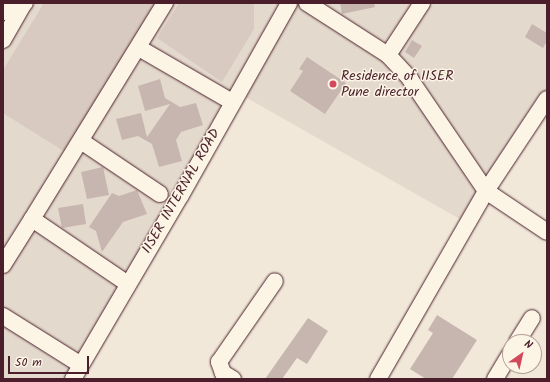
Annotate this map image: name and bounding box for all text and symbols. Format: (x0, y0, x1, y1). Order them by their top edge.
place label: Residence of IISER Pune director (341, 68, 453, 100)
marker: Residence of IISER Pune director (328, 79, 338, 89)
street label: IISER INTERNAL ROAD (138, 126, 224, 256)
north arrow (502, 334, 542, 374)
text: N (520, 335, 536, 354)
scale bar (10, 348, 91, 374)
text: 50 m (15, 353, 42, 372)

